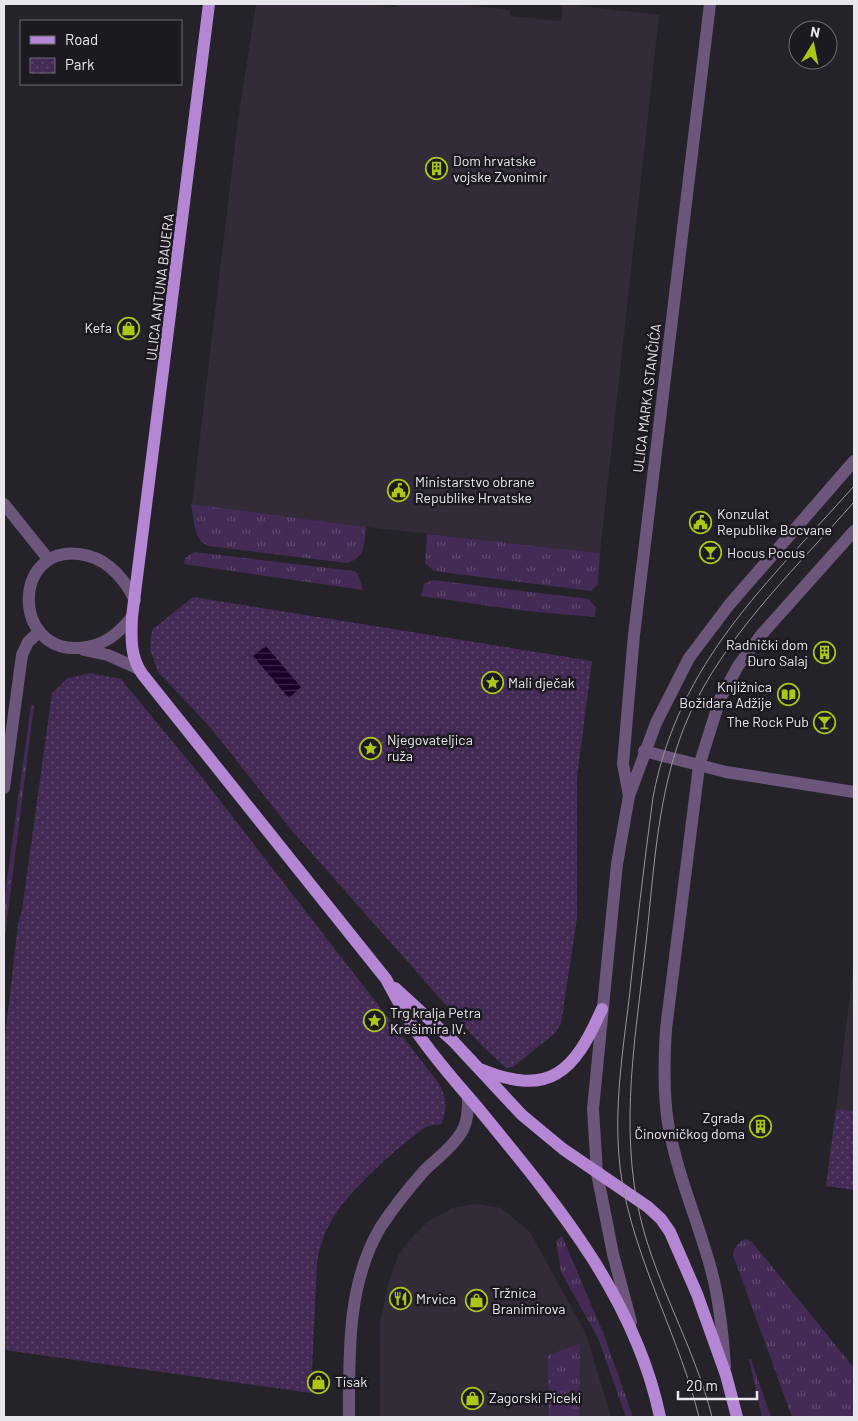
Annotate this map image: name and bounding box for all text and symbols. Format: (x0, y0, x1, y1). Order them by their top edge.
legend (20, 20, 182, 85)
north arrow (788, 20, 838, 70)
text: N (809, 23, 821, 41)
text: Road (65, 30, 98, 48)
text: Park (65, 55, 95, 73)
place label: Dom hrvatske vojske Zvonimir (453, 152, 547, 185)
building icon: Dom hrvatske vojske Zvonimir (425, 157, 449, 181)
street label: ULICA ANTUNA BAUERA (142, 212, 177, 362)
shop icon: Kefa (116, 316, 140, 340)
place label: Kefa (84, 319, 112, 336)
street label: ULICA MARKA STANČIĆA (629, 322, 664, 473)
place label: Ministarstvo obrane Republike Hrvatske (415, 473, 535, 506)
public building icon: Ministarstvo obrane Republike Hrvatske (387, 478, 411, 502)
place label: Konzulat Republike Bocvane (717, 505, 832, 538)
public building icon: Konzulat Republike Bocvane (689, 510, 713, 534)
bar icon: Hocus Pocus (699, 541, 723, 565)
place label: Hocus Pocus (727, 544, 806, 561)
place label: Radnički dom Đuro Salaj (726, 636, 808, 669)
building icon: Radnički dom Đuro Salaj (812, 641, 836, 665)
place icon: Mali dječak (480, 671, 504, 695)
place label: Mali dječak (508, 674, 575, 691)
place label: Knjižnica Božidara Adžije (679, 678, 772, 711)
library icon: Knjižnica Božidara Adžije (776, 683, 800, 707)
bar icon: The Rock Pub (813, 710, 837, 734)
place label: The Rock Pub (727, 713, 809, 730)
place label: Njegovateljica ruža (387, 731, 473, 764)
place icon: Njegovateljica ruža (359, 736, 383, 760)
place label: Trg kralja Petra Krešimira IV. (390, 1004, 481, 1037)
place icon: Trg kralja Petra Krešimira IV. (362, 1009, 386, 1033)
place label: Zgrada Činovničkog doma (634, 1109, 745, 1142)
building icon: Zgrada Činovničkog doma (749, 1114, 773, 1138)
place label: Tržnica Branimirova (492, 1284, 565, 1317)
restaurant icon: Mrvica (388, 1287, 412, 1311)
shop icon: Tržnica Branimirova (464, 1289, 488, 1313)
place label: Mrvica (416, 1290, 456, 1307)
scale bar (678, 1368, 757, 1400)
shop icon: Tisak (307, 1370, 331, 1394)
place label: Tisak (335, 1373, 367, 1390)
text: 20 m (686, 1376, 718, 1394)
shop icon: Zagorski Piceki (461, 1386, 485, 1410)
place label: Zagorski Piceki (489, 1389, 581, 1406)

